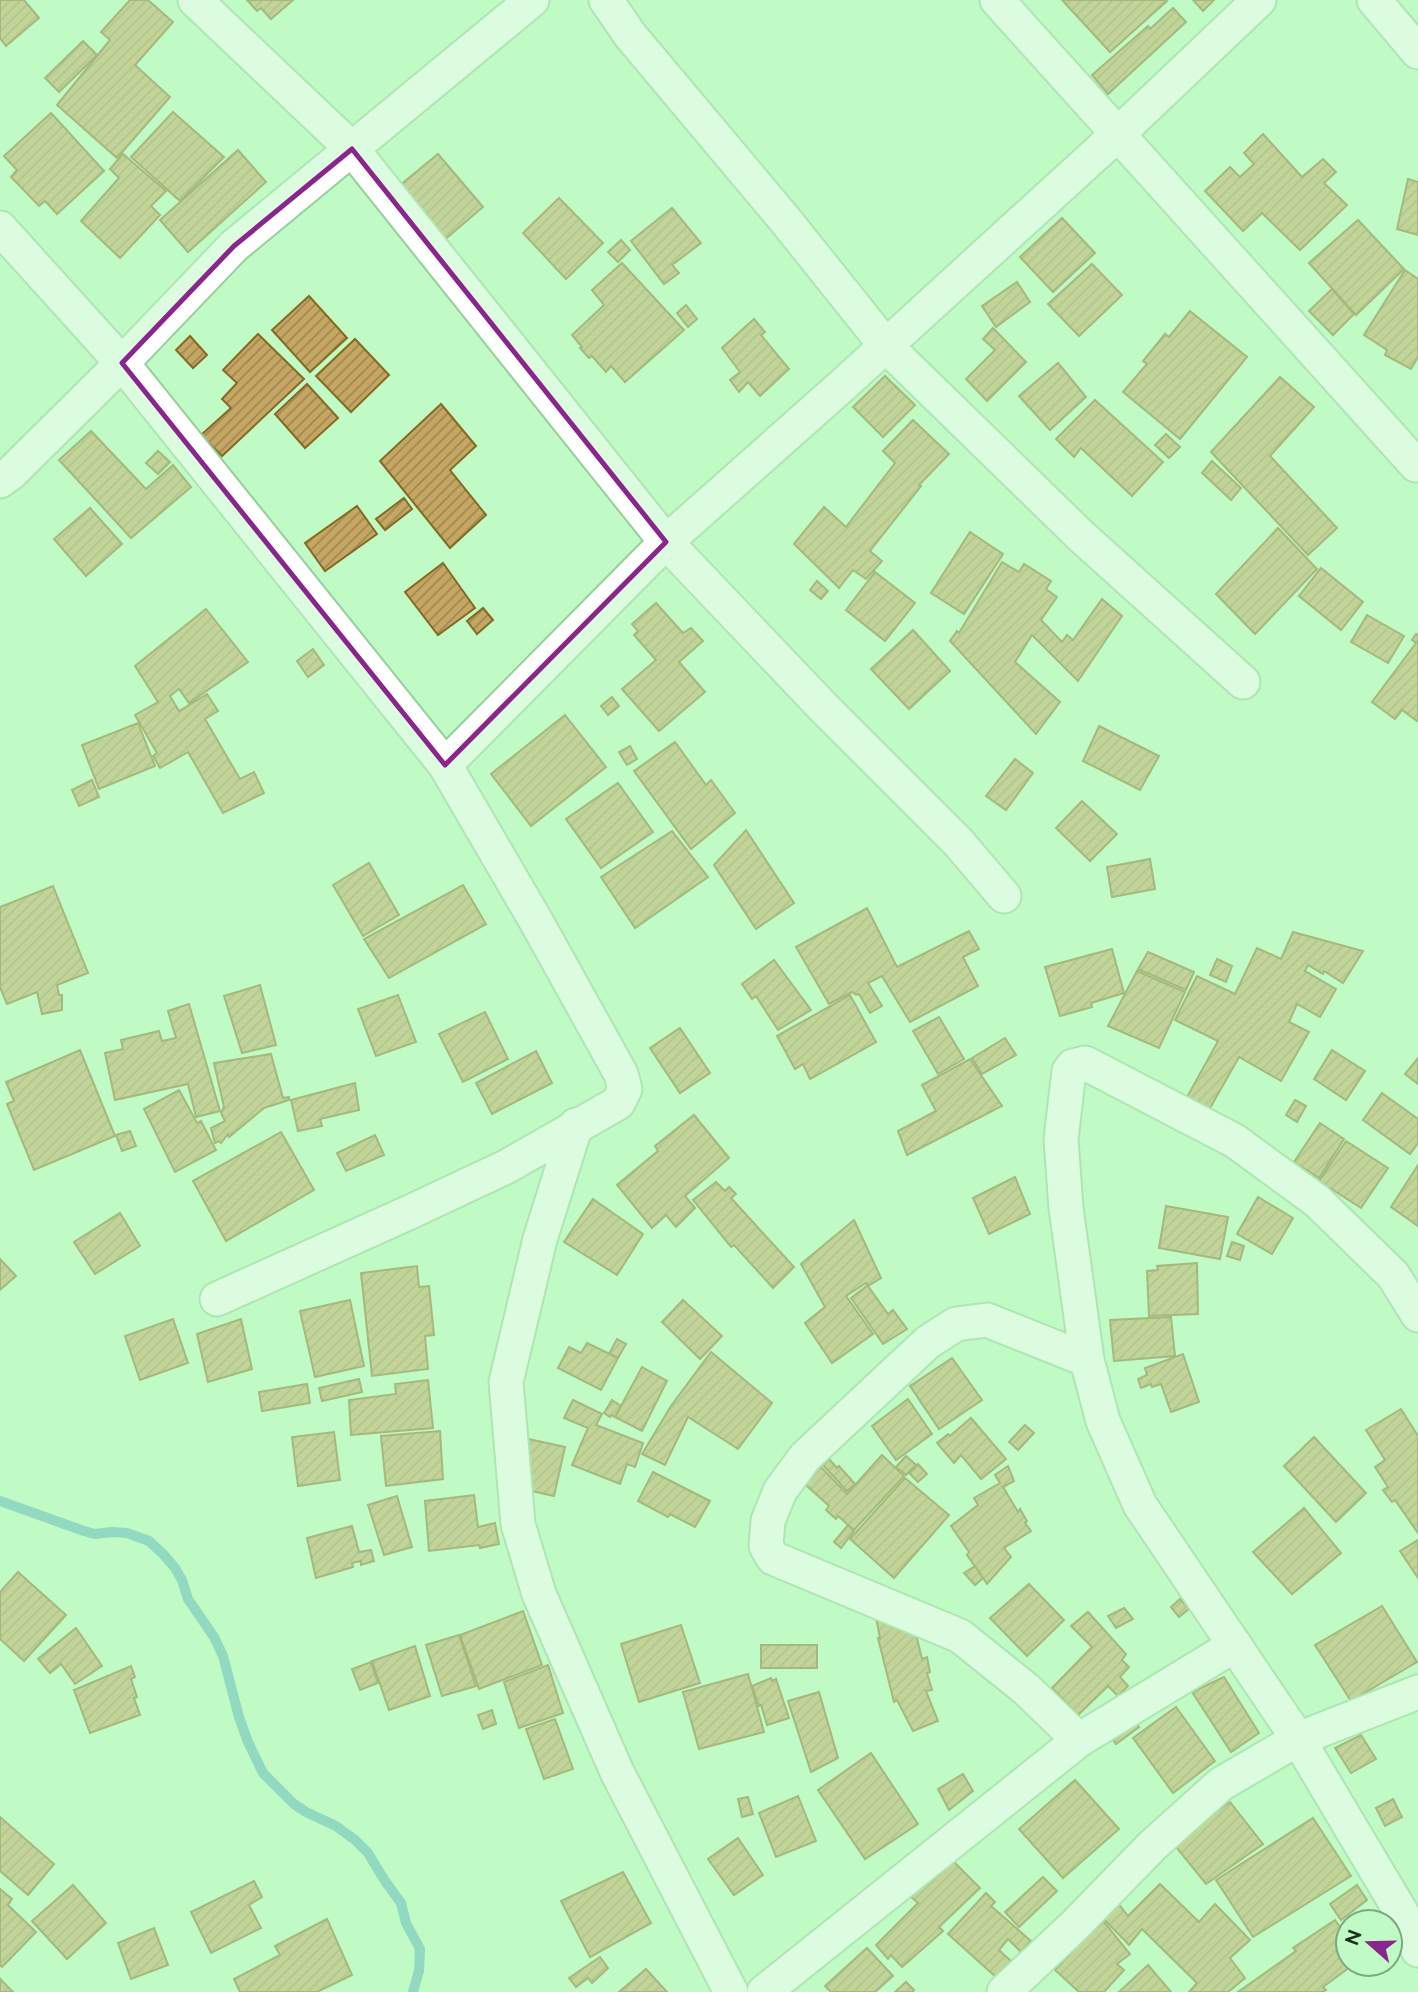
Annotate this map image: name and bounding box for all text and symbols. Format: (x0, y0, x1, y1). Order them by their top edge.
north arrow (1334, 1908, 1404, 1978)
text: N (1340, 1927, 1366, 1948)

